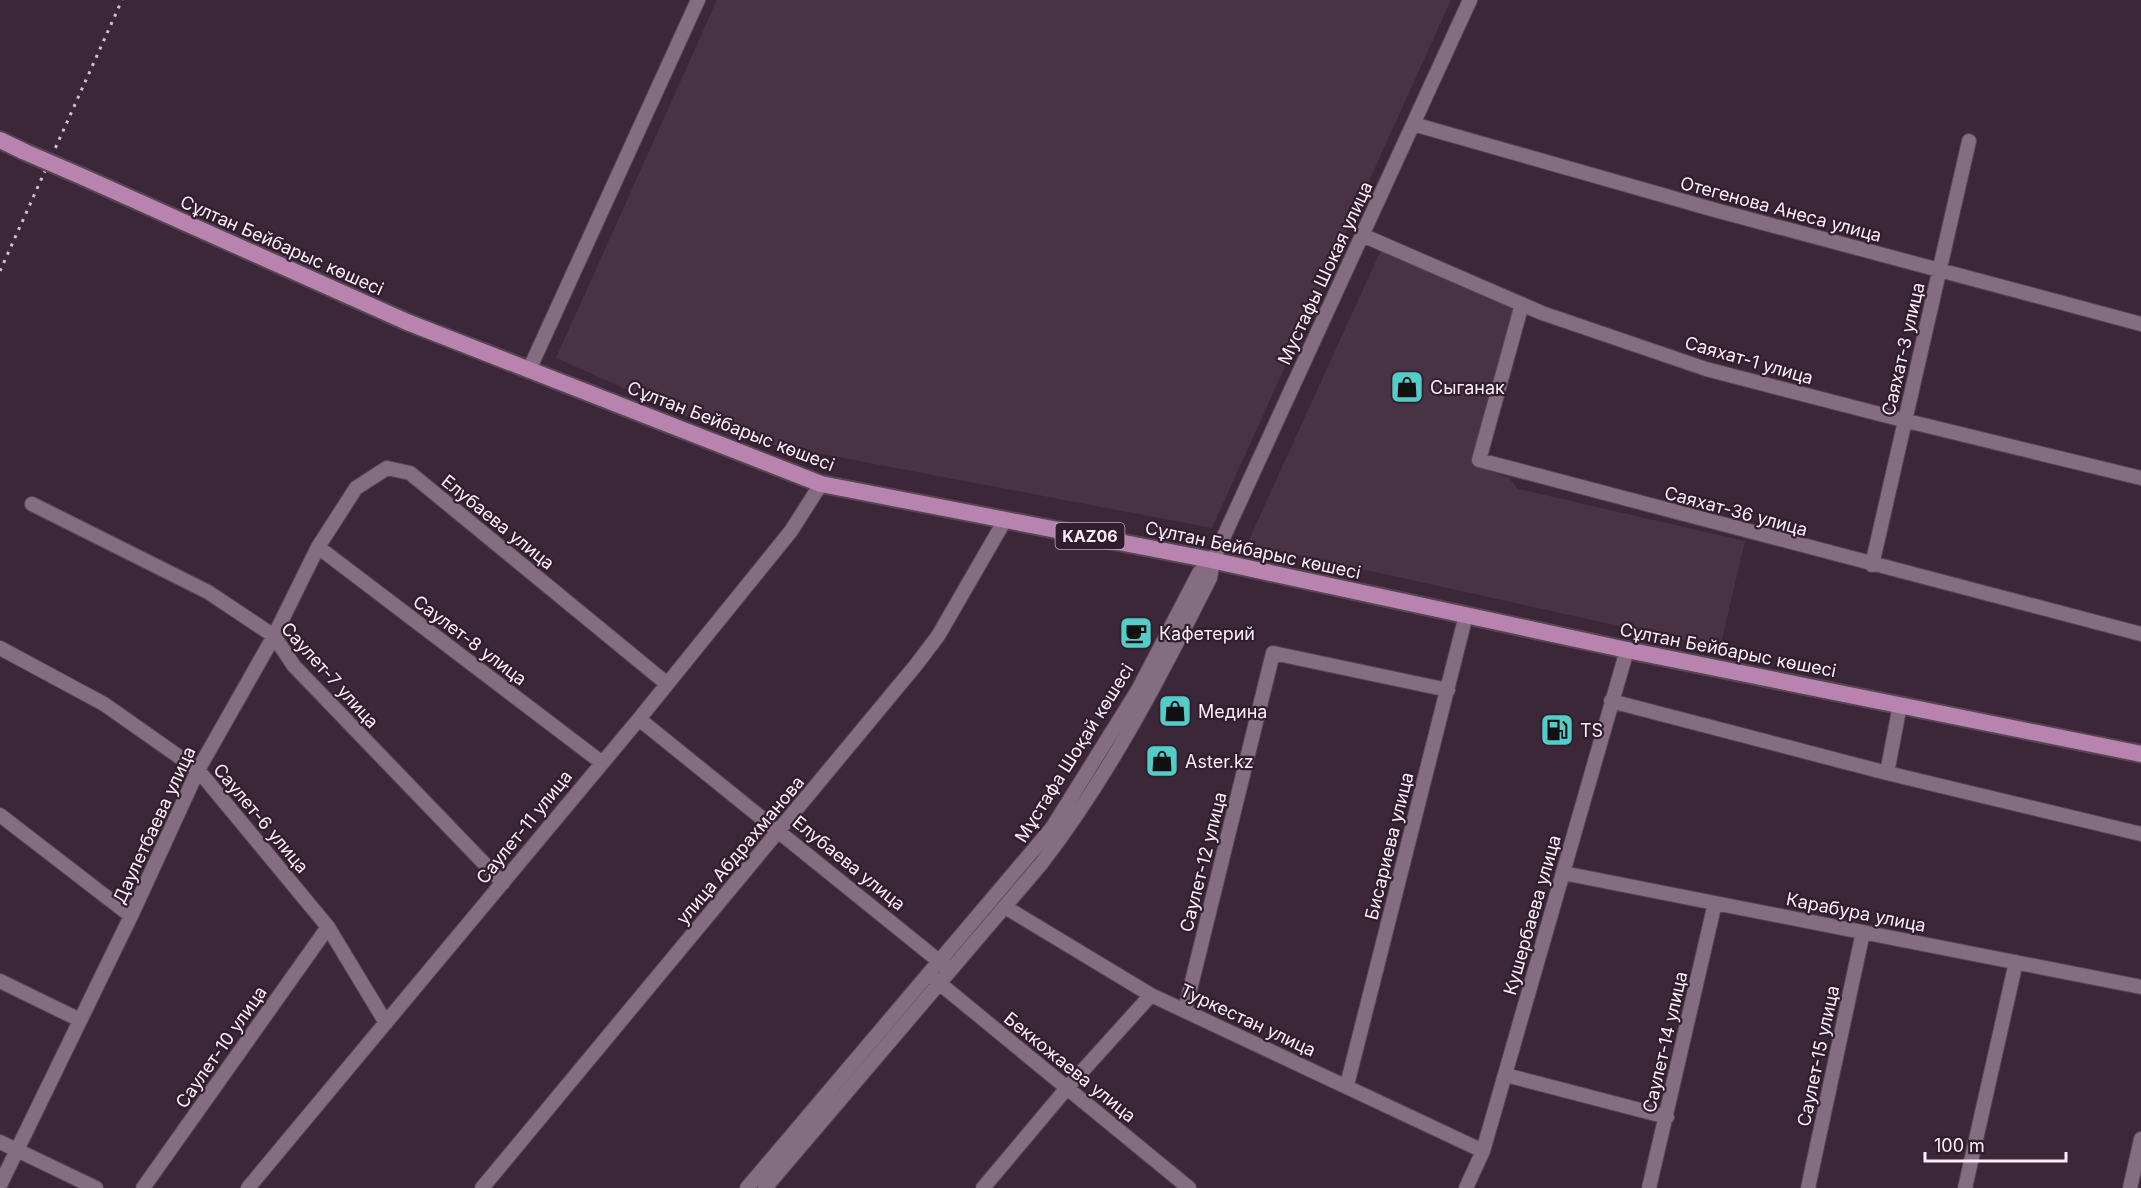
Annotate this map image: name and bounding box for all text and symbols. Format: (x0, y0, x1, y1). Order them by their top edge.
street label: Отегенова Анеса улица (1678, 172, 1884, 246)
street label: Мустафы Шокая улица (1273, 178, 1377, 368)
street label: Сұлтан Бейбарыс көшесі (177, 191, 387, 299)
street label: Саяхат-3 улица (1877, 280, 1929, 418)
street label: Саяхат-1 улица (1682, 332, 1816, 388)
shop icon: Сыганак (1389, 369, 1425, 405)
street label: Сұлтан Бейбарыс көшесі (624, 377, 838, 475)
place label: Сыганак (1430, 377, 1505, 398)
street label: Елубаева улица (437, 470, 559, 574)
street label: Саяхат-36 улица (1662, 482, 1810, 540)
street label: Сұлтан Бейбарыс көшесі (1143, 517, 1363, 583)
road number: KAZ06 (1056, 523, 1124, 549)
street label: Саулет-8 улица (409, 591, 531, 689)
cafe icon: Кафетерий (1118, 615, 1154, 651)
street label: Саулет-7 улица (277, 618, 383, 732)
street label: Сұлтан Бейбарыс көшесі (1618, 619, 1838, 681)
place label: Кафетерий (1159, 623, 1255, 644)
street label: Мұстафа Шоқай көшесі (1010, 660, 1138, 846)
shop icon: Медина (1157, 693, 1193, 729)
place label: Медина (1198, 701, 1267, 722)
fuel station icon: TS (1539, 712, 1575, 748)
place label: TS (1580, 720, 1603, 741)
street label: Даулетбаева улица (108, 743, 200, 907)
shop icon: Aster.kz (1144, 743, 1180, 779)
place label: Aster.kz (1185, 751, 1254, 772)
street label: Саулет-6 улица (209, 759, 313, 877)
street label: Саулет-11 улица (472, 766, 576, 888)
street label: Бисариева улица (1360, 770, 1418, 922)
street label: улица Абдрахманова (672, 771, 808, 929)
street label: Саулет-12 улица (1175, 790, 1231, 934)
street label: Елубаева улица (788, 811, 910, 915)
street label: Кушербаева улица (1499, 833, 1565, 997)
street label: Карабура улица (1784, 888, 1928, 936)
street label: Саулет-14 улица (1639, 969, 1691, 1115)
street label: Туркестан улица (1177, 979, 1319, 1061)
street label: Саулет-10 улица (171, 982, 271, 1112)
street label: Саулет-15 улица (1793, 984, 1843, 1128)
street label: Беккожаева улица (1000, 1007, 1140, 1127)
scale bar (1925, 1125, 2066, 1163)
text: 100 m (1934, 1135, 1985, 1156)

